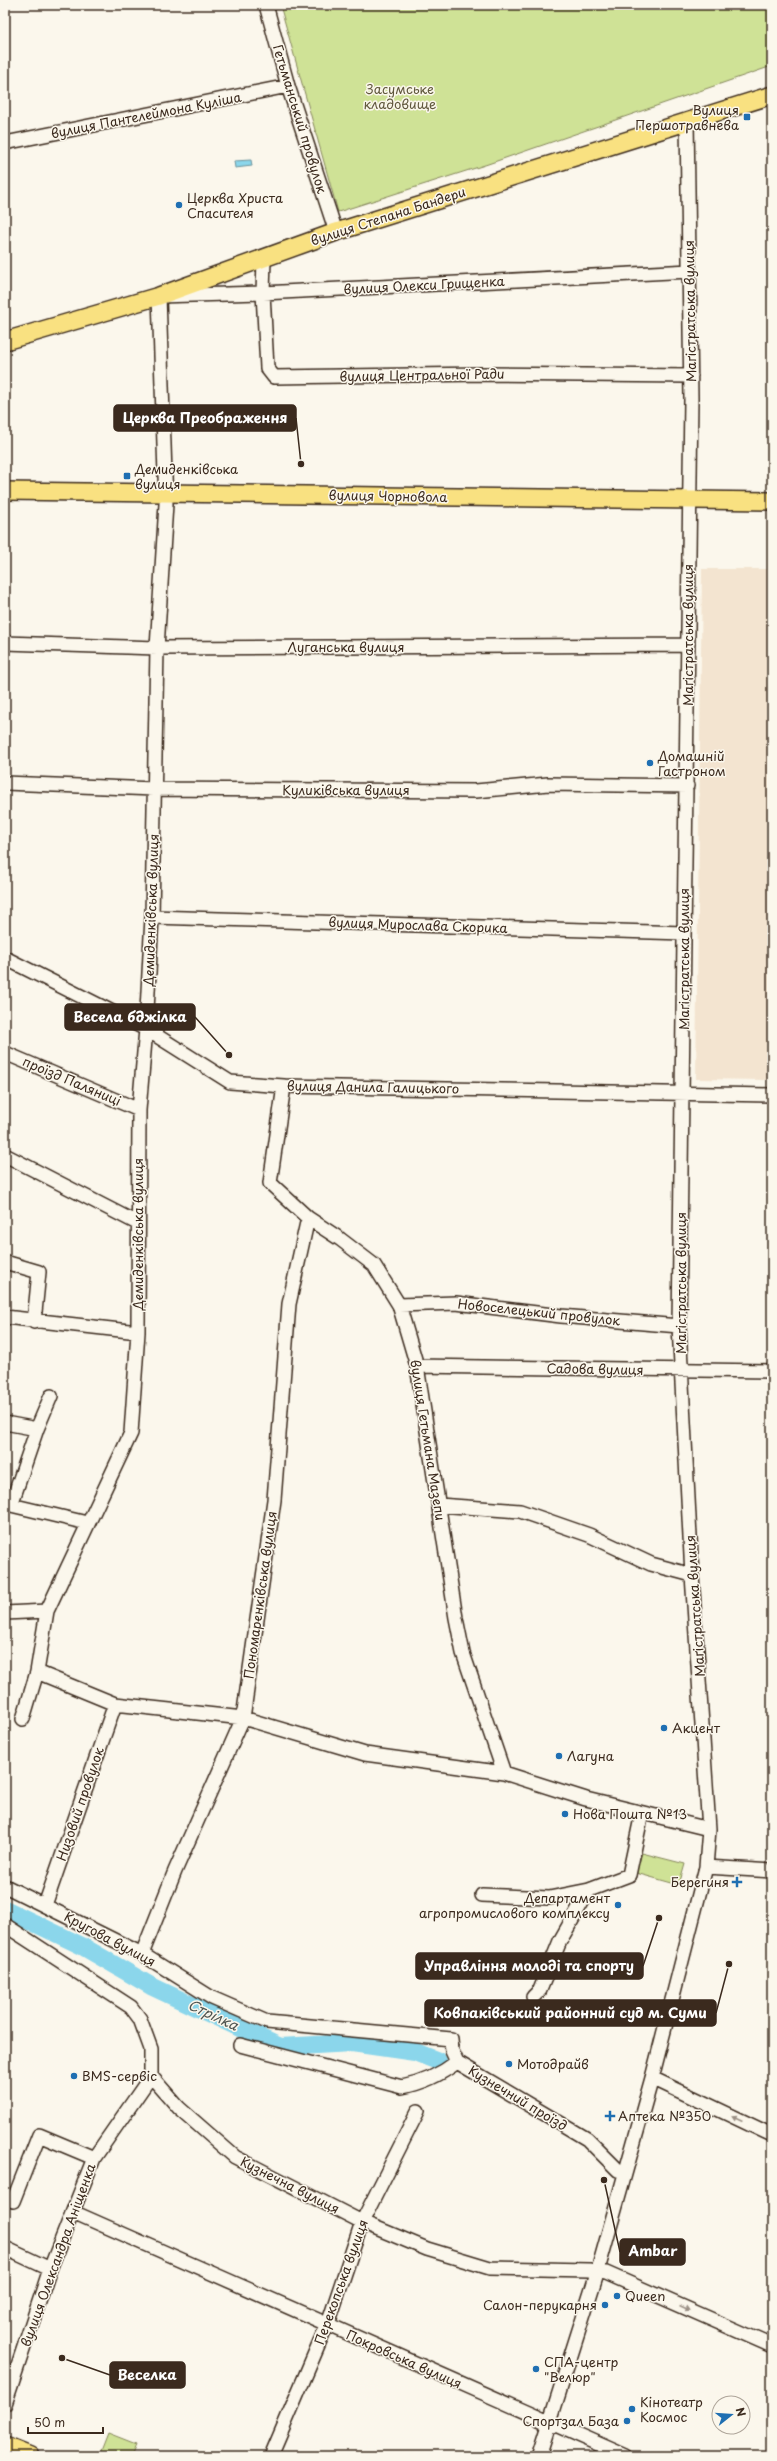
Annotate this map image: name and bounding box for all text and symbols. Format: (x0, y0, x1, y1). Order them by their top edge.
street label: Гетьманський провулок (269, 42, 332, 196)
park label: Засумське кладовище (364, 79, 436, 113)
street label: вулиця Пантелеймона Куліша (49, 87, 243, 142)
place label: Вулиця Першотравнева (635, 100, 740, 134)
marker: Вулиця Першотравнева (742, 112, 752, 122)
street label: вулиця Степана Бандери (308, 181, 468, 250)
place label: Церква Христа Спасителя (187, 188, 283, 222)
marker: Церква Христа Спасителя (174, 200, 184, 210)
street label: Маґістратська вулиця (679, 240, 700, 382)
street label: вулиця Олекси Грищенка (343, 271, 506, 298)
street label: вулиця Центральної Ради (339, 364, 505, 385)
callout: Церква Преображення (114, 405, 296, 431)
text: Церква Преображення (123, 407, 287, 428)
place label: Демиденківська вулиця (134, 459, 239, 493)
marker: Демиденківська вулиця (122, 471, 132, 481)
street label: вулиця Чорновола (329, 485, 448, 506)
street label: Маґістратська вулиця (678, 564, 697, 706)
street label: Луганська вулиця (287, 637, 405, 656)
place label: Домашній Гастроном (657, 746, 726, 780)
marker: Домашній Гастроном (645, 758, 655, 768)
street label: Куликівська вулиця (282, 780, 410, 799)
street label: Демиденківська вулиця (138, 834, 163, 987)
street label: Маґістратська вулиця (674, 888, 693, 1030)
street label: вулиця Мирослава Скорика (328, 912, 509, 937)
callout: Весела бджілка (65, 1004, 195, 1030)
text: Весела бджілка (73, 1006, 187, 1027)
street label: проїзд Паляниці (20, 1051, 124, 1110)
street label: вулиця Данила Галицького (287, 1075, 459, 1098)
street label: Демиденківська вулиця (128, 1158, 147, 1311)
street label: Маґістратська вулиця (671, 1212, 690, 1354)
street label: Новоселецький провулок (457, 1294, 621, 1330)
street label: вулиця Гетьмана Мазепи (406, 1358, 451, 1522)
street label: Садова вулиця (546, 1358, 644, 1379)
street label: Пономаренківська вулиця (238, 1510, 281, 1680)
street label: Маґістратська вулиця (680, 1535, 709, 1678)
place label: Акцент (672, 1718, 721, 1737)
marker: Акцент (659, 1723, 669, 1733)
street label: Низовий провулок (51, 1744, 108, 1863)
place label: Лагуна (567, 1746, 615, 1765)
marker: Лагуна (554, 1751, 564, 1761)
place label: Нова Пошта №13 (573, 1804, 687, 1823)
marker: Нова Пошта №13 (560, 1809, 570, 1819)
place label: Берегиня (671, 1872, 729, 1891)
marker: Берегиня (732, 1877, 742, 1887)
place label: Департамент агропромислового комплексу (419, 1888, 611, 1922)
marker: Департамент агропромислового комплексу (613, 1900, 623, 1910)
street label: Кругова вулиця (61, 1906, 159, 1971)
callout: Управління молоді та спорту (416, 1953, 643, 1979)
text: Управління молоді та спорту (424, 1955, 634, 1976)
water label: Стрілка (185, 1994, 243, 2036)
callout: Ковпаківський районний суд м. Суми (425, 2000, 716, 2026)
text: Ковпаківський районний суд м. Суми (433, 2002, 707, 2023)
place label: Мотодрайв (517, 2054, 589, 2073)
marker: Мотодрайв (504, 2059, 514, 2069)
street label: Кузнечний проїзд (465, 2061, 571, 2135)
place label: BMS-сервіс (82, 2066, 157, 2085)
marker: BMS-сервіс (69, 2071, 79, 2081)
place label: Аптека №350 (618, 2106, 711, 2125)
marker: Аптека №350 (605, 2111, 615, 2121)
one-way arrow (731, 2115, 742, 2121)
street label: Кузнечна вулиця (237, 2151, 343, 2218)
street label: вулиця Олександра Аніщенка (15, 2160, 100, 2349)
street label: Перекопська вулиця (309, 2217, 372, 2347)
callout: Ambar (620, 2239, 685, 2265)
text: Ambar (628, 2240, 678, 2261)
place label: Queen (625, 2286, 665, 2305)
marker: Queen (612, 2291, 622, 2301)
place label: Салон-перукарня (483, 2295, 597, 2314)
marker: Салон-перукарня (600, 2300, 610, 2310)
one-way arrow (679, 2304, 691, 2311)
street label: Покровська вулиця (343, 2324, 465, 2393)
place label: СПА-центр "Велюр" (544, 2352, 618, 2386)
callout: Веселка (110, 2362, 185, 2388)
text: Веселка (117, 2364, 177, 2385)
marker: СПА-центр "Велюр" (531, 2364, 541, 2374)
place label: Кінотеатр Космос (640, 2392, 703, 2426)
north arrow (711, 2395, 751, 2435)
marker: Кінотеатр Космос (627, 2404, 637, 2414)
text: N (732, 2405, 751, 2419)
scale bar (28, 2409, 103, 2435)
place label: Спортзал База (522, 2411, 620, 2430)
text: 50 m (34, 2413, 65, 2431)
marker: Спортзал База (622, 2416, 632, 2426)

